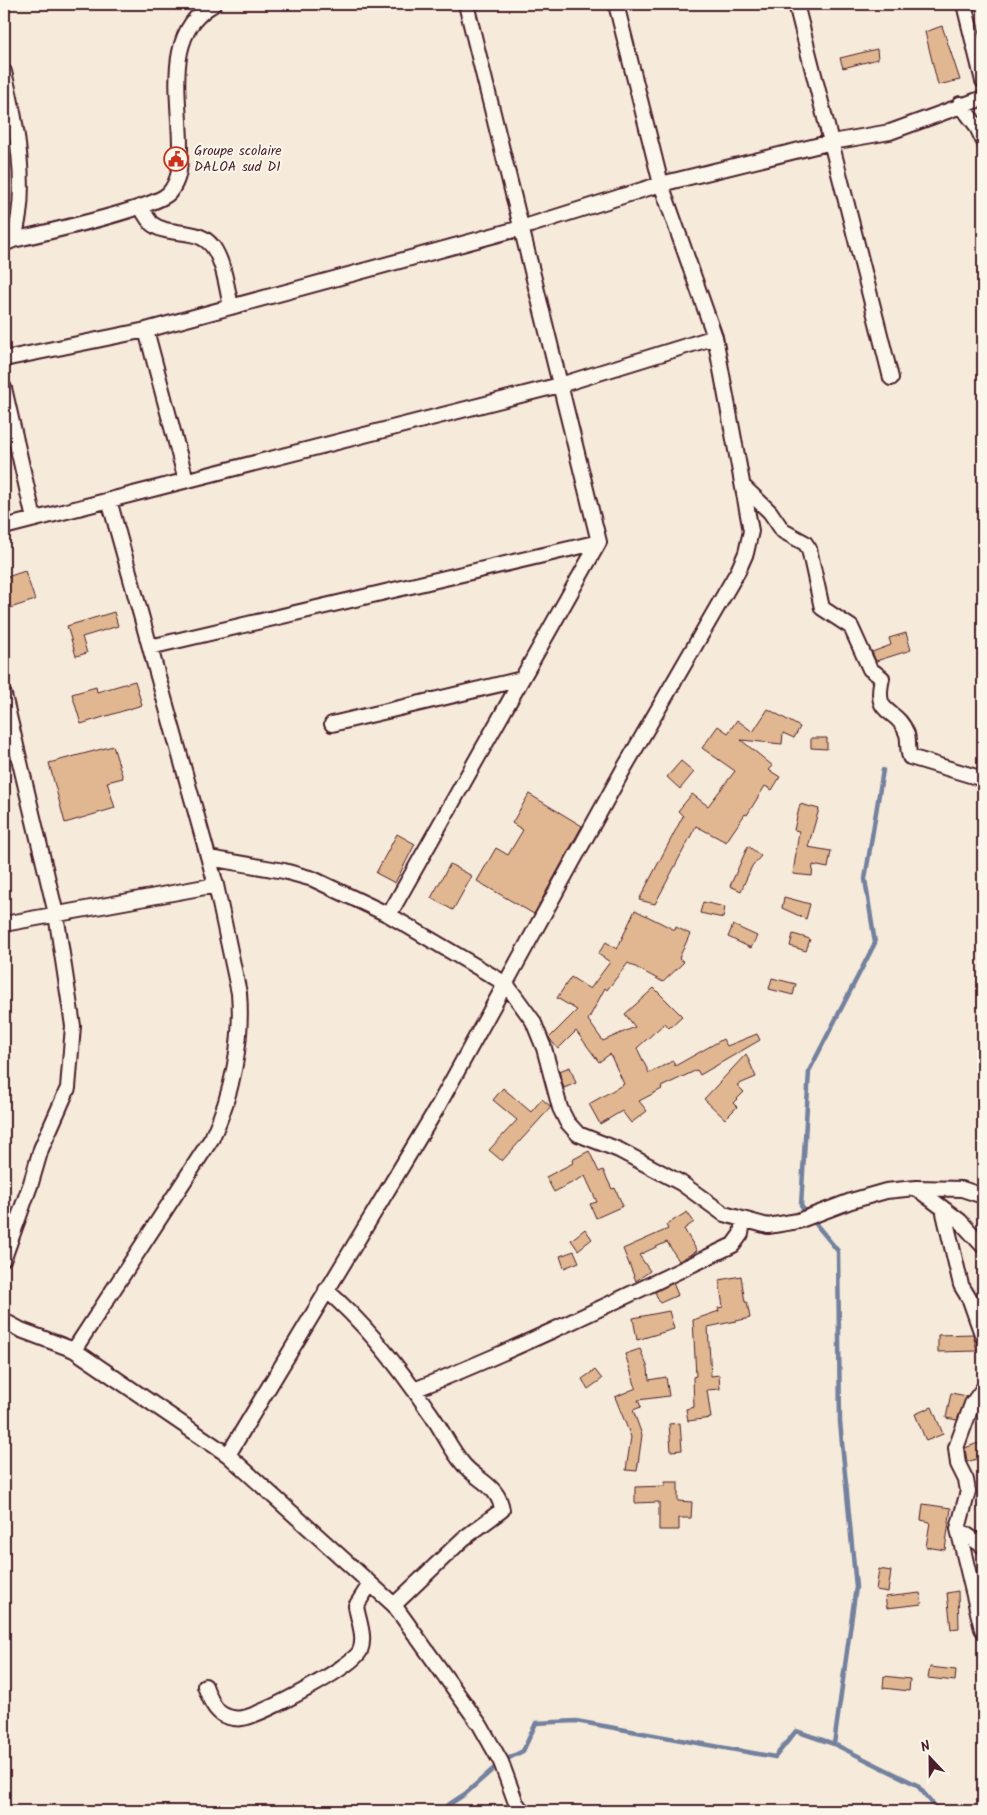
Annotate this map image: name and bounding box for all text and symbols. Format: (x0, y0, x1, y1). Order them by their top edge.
place label: Groupe scolaire DALOA sud D1 (194, 140, 282, 178)
public building icon: Groupe scolaire DALOA sud D1 (163, 146, 189, 172)
north arrow (904, 1732, 954, 1782)
text: N (917, 1735, 934, 1759)

